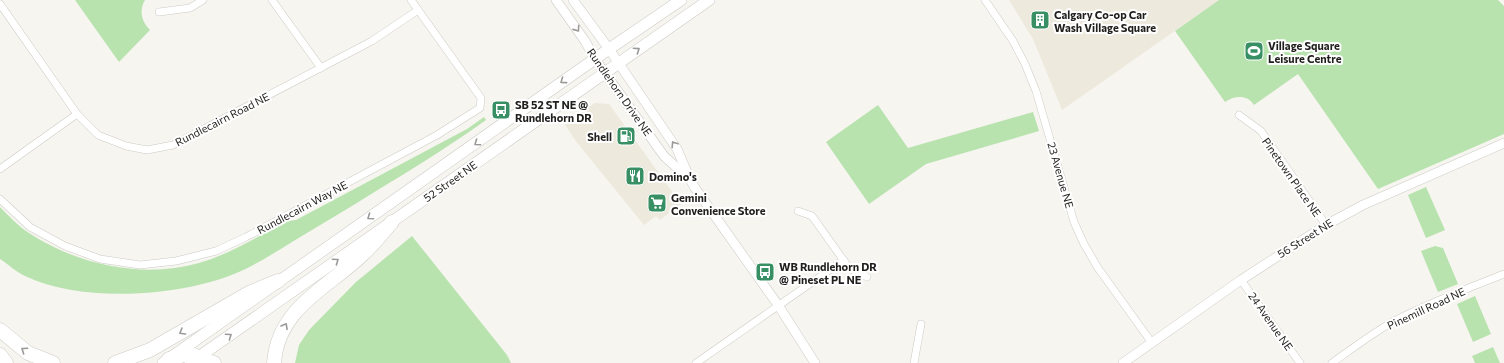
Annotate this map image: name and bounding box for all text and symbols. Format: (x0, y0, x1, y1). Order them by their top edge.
place label: Calgary Co-op Car Wash Village Square (1054, 8, 1156, 34)
building icon: Calgary Co-op Car Wash Village Square (1029, 9, 1051, 31)
one-way arrow (572, 25, 580, 32)
place label: Village Square Leisure Centre (1268, 39, 1342, 65)
sports icon: Village Square Leisure Centre (1243, 40, 1265, 62)
street label: Rundlehorn Drive NE (585, 46, 655, 138)
one-way arrow (633, 47, 640, 55)
one-way arrow (560, 77, 567, 84)
street label: Rundlecairn Road NE (173, 90, 271, 148)
place label: SB 52 ST NE @ Rundlehorn DR (515, 98, 592, 124)
bus stop icon: SB 52 ST NE @ Rundlehorn DR (490, 99, 512, 121)
fuel station icon: Shell (615, 125, 637, 147)
place label: Shell (587, 130, 612, 143)
street label: Pinetown Place NE (1260, 135, 1324, 219)
one-way arrow (474, 138, 481, 145)
street label: 23 Avenue NE (1045, 140, 1077, 210)
one-way arrow (671, 141, 678, 148)
street label: 52 Street NE (421, 158, 479, 204)
restaurant icon: Domino's (624, 165, 646, 187)
place label: Domino's (649, 170, 697, 183)
street label: Rundlecairn Way NE (255, 178, 349, 236)
place label: Gemini Convenience Store (671, 191, 766, 217)
supermarket icon: Gemini Convenience Store (646, 192, 668, 214)
one-way arrow (367, 212, 374, 220)
street label: 56 Street NE (1275, 216, 1335, 260)
one-way arrow (332, 258, 339, 266)
place label: WB Rundlehorn DR @ Pineset PL NE (779, 260, 877, 286)
bus stop icon: WB Rundlehorn DR @ Pineset PL NE (754, 261, 776, 283)
street label: Pinemill Road NE (1385, 284, 1467, 332)
street label: 24 Avenue NE (1246, 289, 1296, 353)
one-way arrow (281, 323, 288, 330)
one-way arrow (179, 327, 186, 334)
one-way arrow (225, 334, 232, 341)
one-way arrow (22, 348, 29, 355)

